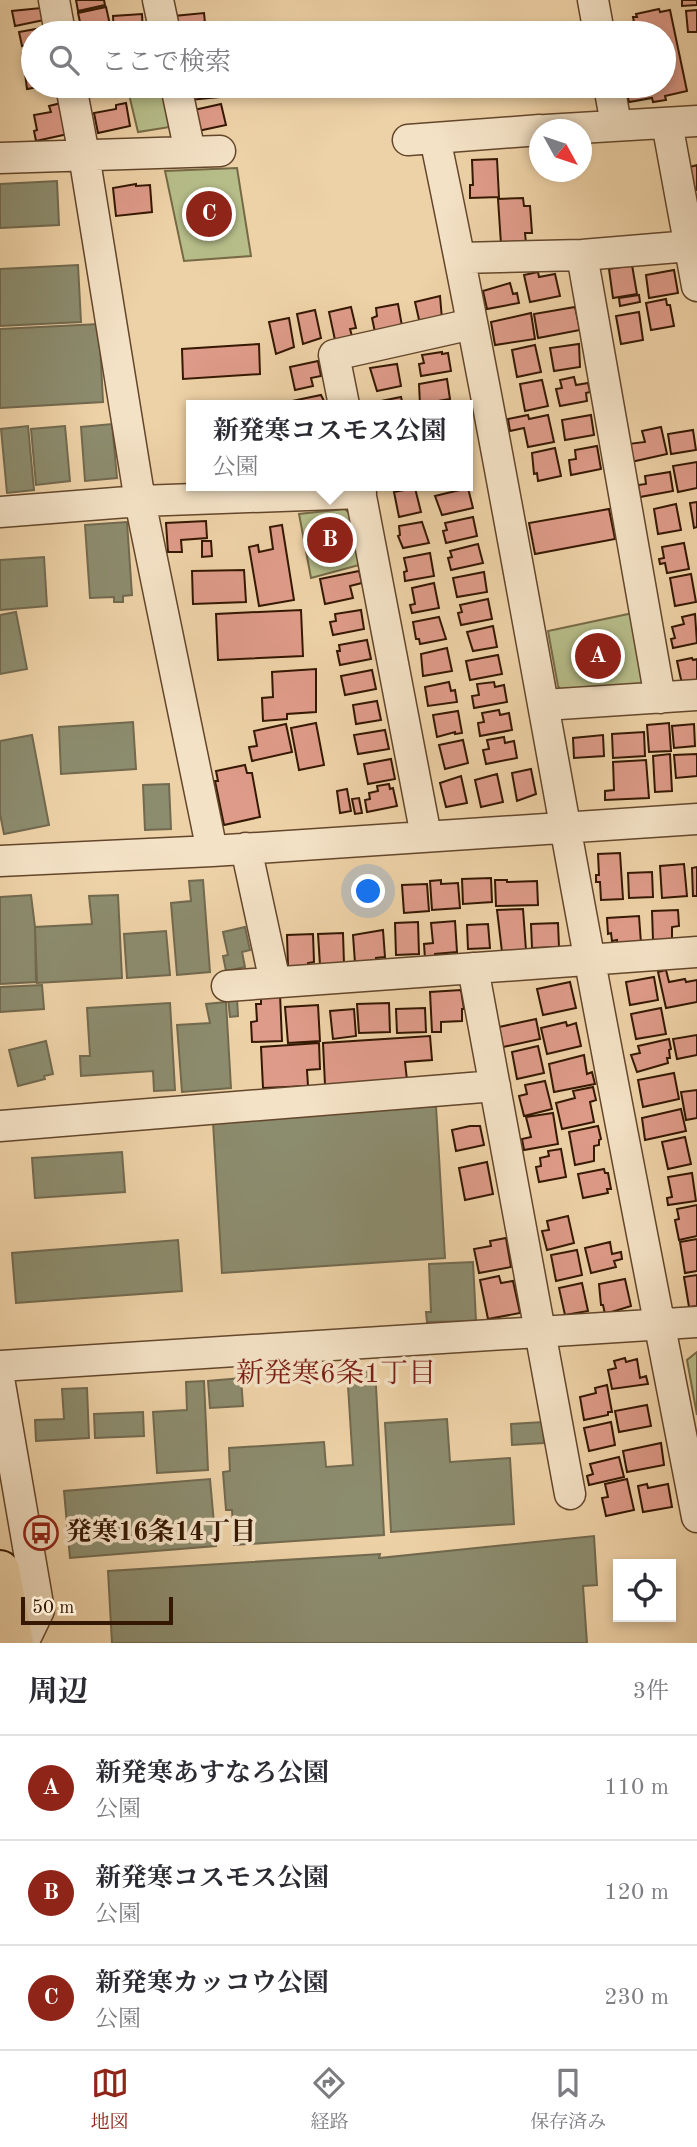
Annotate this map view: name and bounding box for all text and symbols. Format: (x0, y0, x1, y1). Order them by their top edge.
search box (21, 21, 676, 98)
icon: search (45, 41, 83, 79)
text: ここで検索 (101, 50, 231, 76)
north arrow (529, 119, 592, 182)
pin: C (186, 188, 232, 240)
popup (186, 400, 473, 491)
text: 新発寒コスモス公園 (212, 419, 447, 445)
text: 公園 (212, 456, 258, 479)
pin: B (307, 514, 353, 566)
pin: A (575, 630, 621, 682)
your location (351, 874, 385, 908)
district label: 新発寒6条1丁目 (236, 1358, 436, 1389)
bus stop icon: 発寒16条14丁目 (22, 1514, 60, 1552)
place label: 発寒16条14丁目 (66, 1517, 256, 1546)
map controls (613, 1559, 676, 1622)
button: locate (613, 1559, 676, 1622)
scale bar (21, 1594, 173, 1626)
text: 50 m (32, 1599, 74, 1618)
text: 周辺 (28, 1678, 88, 1708)
text: 3件 (633, 1680, 669, 1703)
text: 新発寒あすなろ公園 (95, 1761, 329, 1787)
text: A (42, 1776, 60, 1799)
text: 110 m (604, 1776, 669, 1799)
text: 公園 (95, 1798, 141, 1821)
text: 新発寒コスモス公園 (95, 1866, 329, 1892)
text: B (43, 1881, 59, 1904)
text: 120 m (604, 1881, 669, 1904)
text: 公園 (95, 1903, 141, 1926)
text: 新発寒カッコウ公園 (95, 1971, 329, 1997)
text: C (43, 1986, 59, 2009)
text: 230 m (604, 1986, 669, 2009)
text: 公園 (95, 2008, 141, 2031)
tab: 地図 (91, 2064, 129, 2135)
tab: 経路 (310, 2064, 348, 2135)
tab: 保存済み (530, 2064, 606, 2135)

